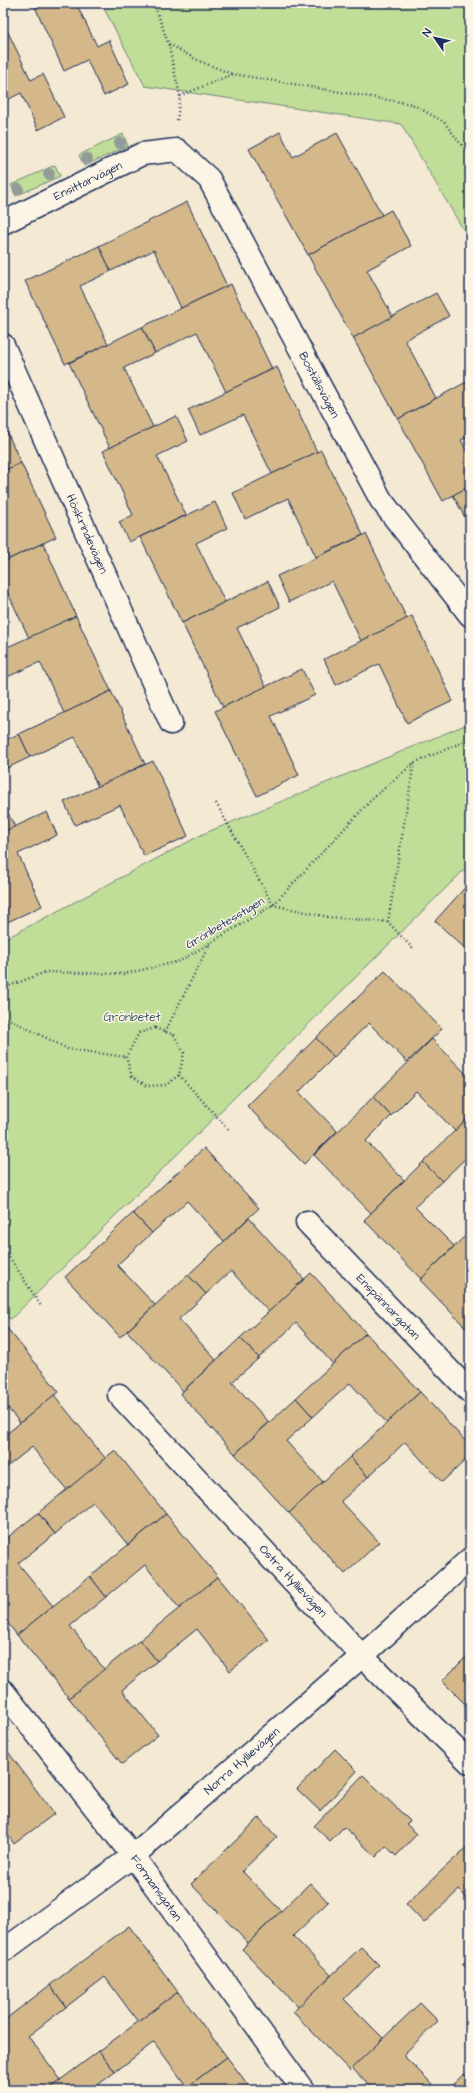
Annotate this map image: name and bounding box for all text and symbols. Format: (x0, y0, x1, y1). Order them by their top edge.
north arrow (415, 18, 455, 58)
text: N (419, 26, 435, 40)
street label: Ensittarvägen (51, 157, 126, 206)
street label: Boställsvägen (293, 349, 344, 422)
street label: Höskrindevägen (61, 491, 112, 577)
street label: Grönbetesstigen (182, 893, 268, 954)
park label: Grönbetet (103, 1009, 161, 1026)
street label: Enspännargatan (351, 1270, 424, 1344)
street label: Östra Hyllievägen (254, 1541, 331, 1622)
street label: Norra Hyllievägen (200, 1723, 284, 1799)
street label: Formansgatan (125, 1851, 186, 1925)

